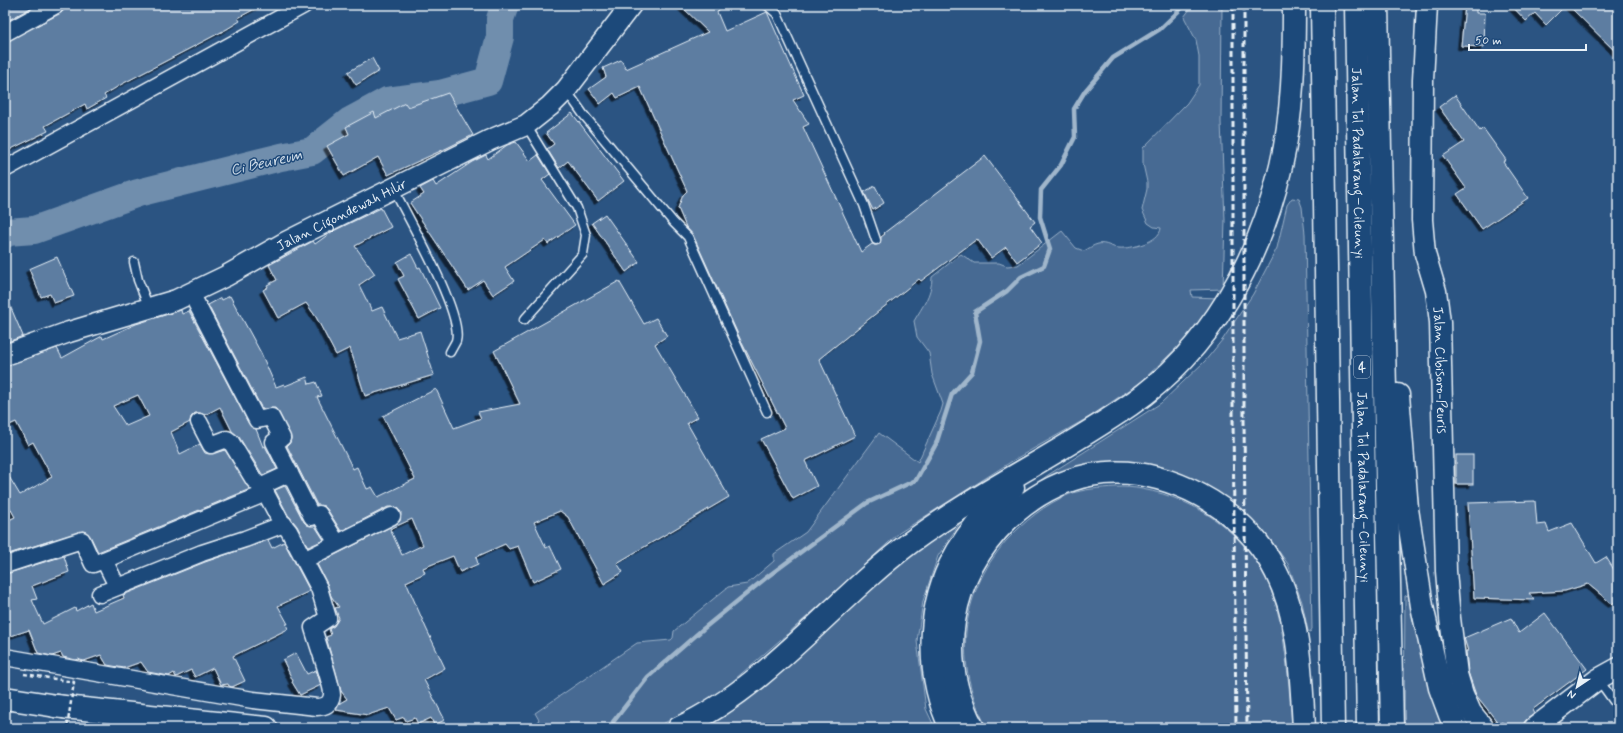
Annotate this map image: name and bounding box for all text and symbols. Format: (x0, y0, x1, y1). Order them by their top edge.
scale bar (1469, 26, 1586, 52)
text: 50 m (1475, 33, 1502, 49)
street label: Jalan Tol Padalarang–Cileunyi (1347, 67, 1368, 259)
water label: Ci Beureum (228, 145, 304, 181)
street label: Jalan Cigondewah Hilir (273, 175, 410, 256)
street label: Jalan Cibisoro-Peuris (1428, 305, 1451, 434)
road number: 4 (1354, 356, 1370, 378)
street label: Jalan Tol Padalarang–Cileunyi (1352, 391, 1374, 583)
north arrow (1557, 667, 1597, 707)
text: N (1565, 687, 1579, 702)

